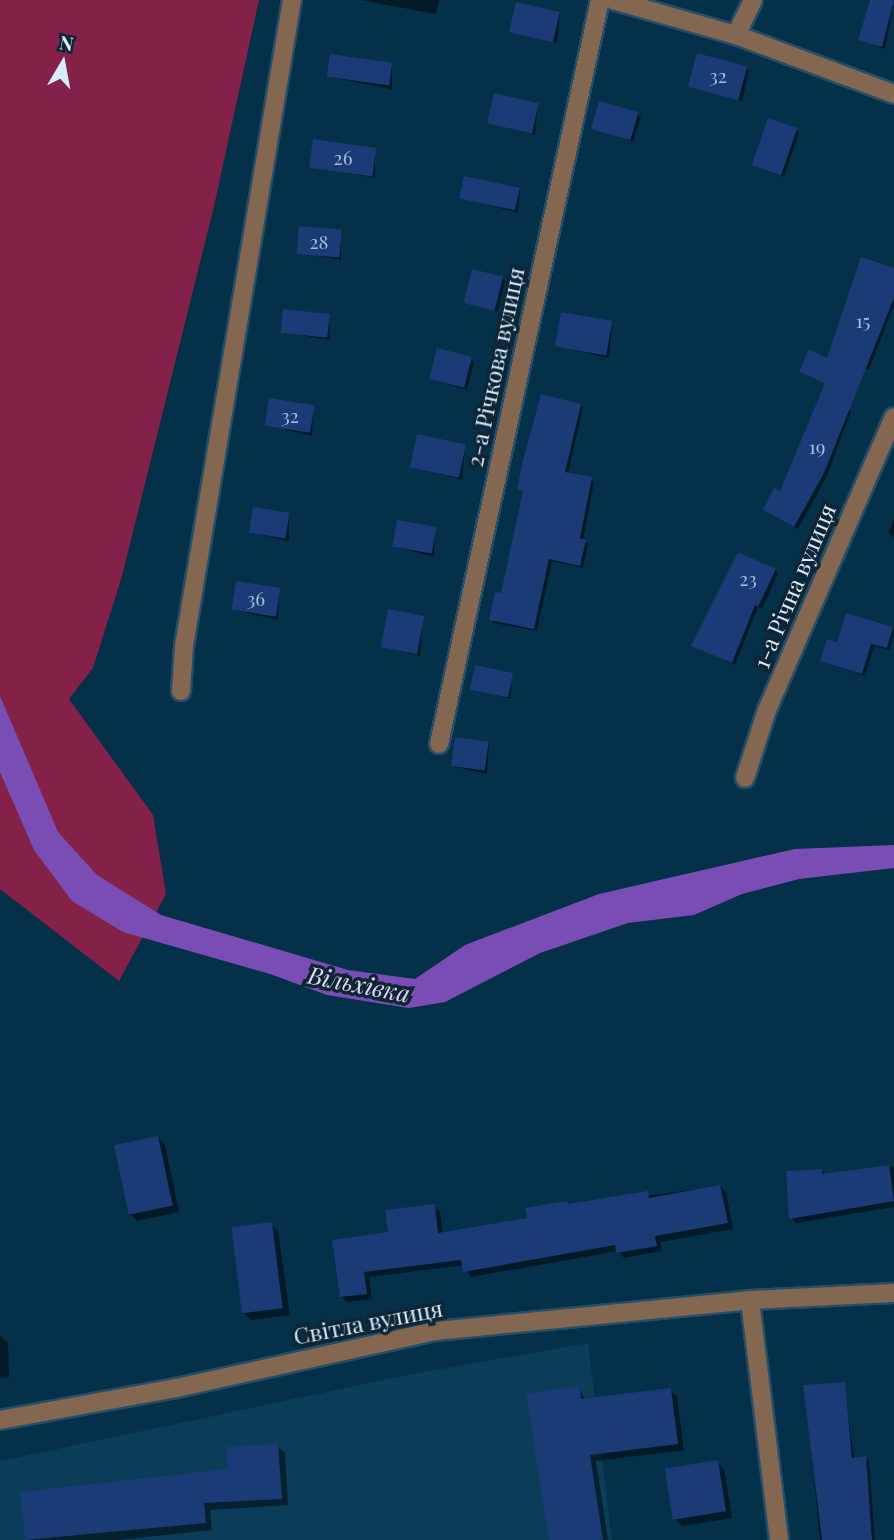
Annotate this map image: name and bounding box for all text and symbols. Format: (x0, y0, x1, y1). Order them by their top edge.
north arrow (28, 28, 98, 98)
text: N (58, 28, 76, 56)
house number: 32 (709, 65, 727, 87)
house number: 26 (334, 147, 352, 169)
house number: 28 (310, 231, 328, 253)
street label: 2-а Річкова вулиця (460, 265, 530, 469)
house number: 15 (856, 310, 870, 332)
house number: 32 (281, 405, 299, 427)
house number: 19 (809, 436, 825, 458)
street label: 1-а Річна вулиця (747, 499, 841, 673)
house number: 23 (739, 568, 757, 590)
house number: 36 (247, 588, 265, 610)
water label: Вільхівка (305, 960, 413, 1008)
street label: Світла вулиця (291, 1294, 445, 1350)

